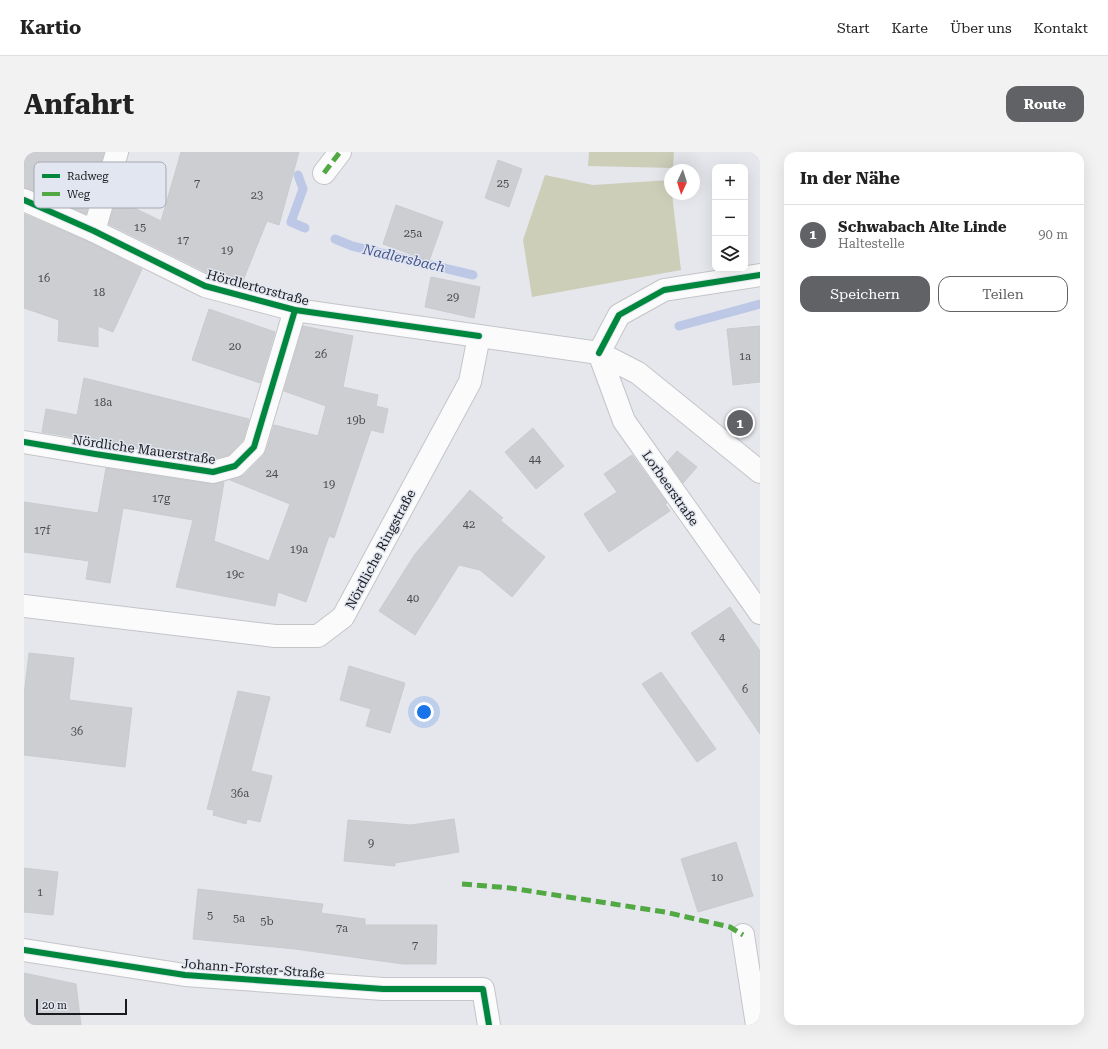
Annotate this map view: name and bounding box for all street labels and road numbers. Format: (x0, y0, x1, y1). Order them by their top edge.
street label: Hördlertorstraße (205, 267, 311, 308)
street label: Nördliche Mauerstraße (71, 432, 216, 467)
street label: Lorbeerstraße (639, 448, 702, 529)
street label: Nördliche Ringstraße (342, 487, 418, 612)
street label: Johann-Forster-Straße (181, 956, 325, 981)

